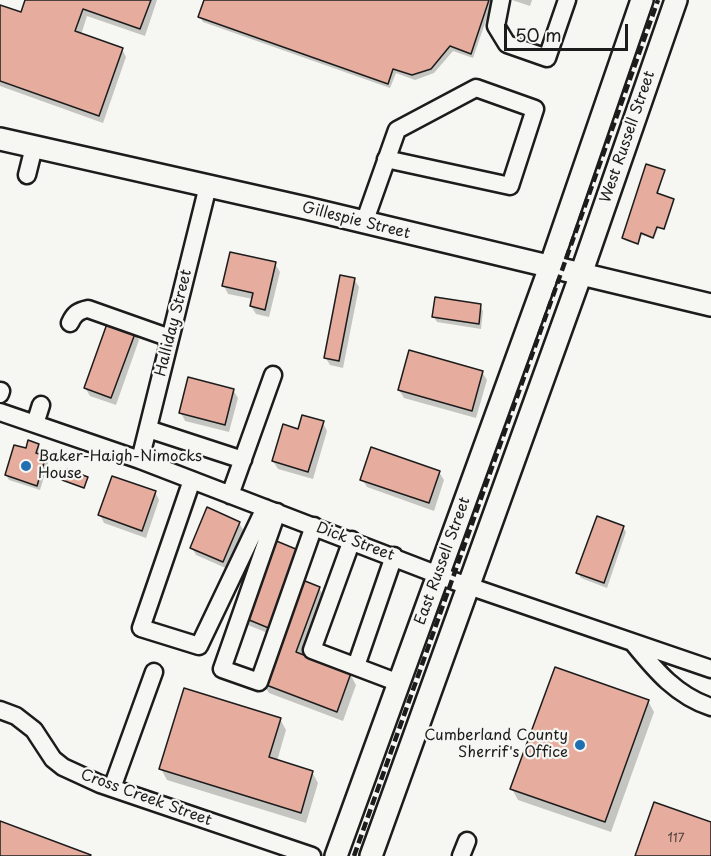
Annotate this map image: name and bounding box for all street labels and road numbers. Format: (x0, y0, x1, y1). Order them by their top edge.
street label: West Russell Street (597, 69, 659, 205)
street label: Gillespie Street (300, 199, 412, 243)
street label: Halliday Street (152, 268, 196, 378)
street label: East Russell Street (412, 495, 474, 627)
street label: Dick Street (313, 519, 397, 565)
street label: Cross Creek Street (78, 766, 214, 830)

